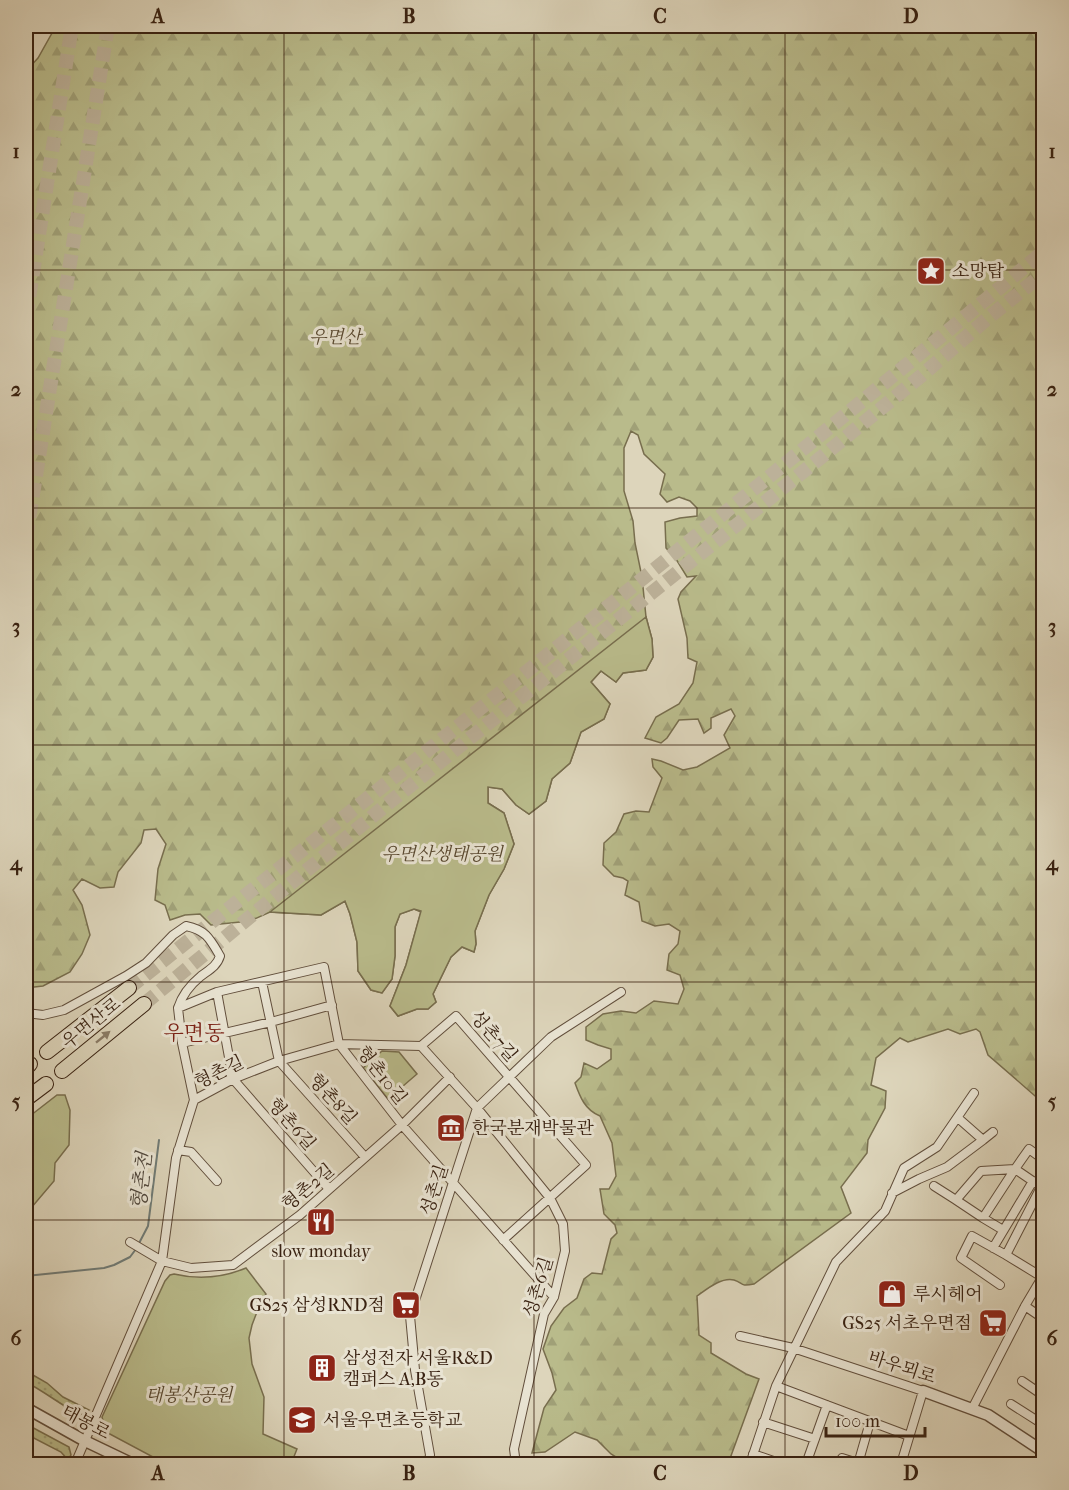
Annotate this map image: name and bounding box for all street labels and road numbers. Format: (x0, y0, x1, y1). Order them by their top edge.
street label: 우면산로 (58, 993, 125, 1053)
street label: 성촌7길 (466, 1006, 522, 1066)
street label: 형촌10길 (352, 1042, 411, 1109)
street label: 형촌길 (191, 1052, 247, 1093)
street label: 형촌8길 (304, 1070, 361, 1129)
street label: 형촌6길 (263, 1094, 320, 1155)
street label: 형촌2길 (278, 1160, 339, 1215)
street label: 성촌길 (416, 1162, 453, 1218)
street label: 성촌6길 (519, 1254, 558, 1320)
street label: 바우뫼로 (866, 1347, 938, 1388)
street label: 태봉로 (58, 1401, 114, 1444)

